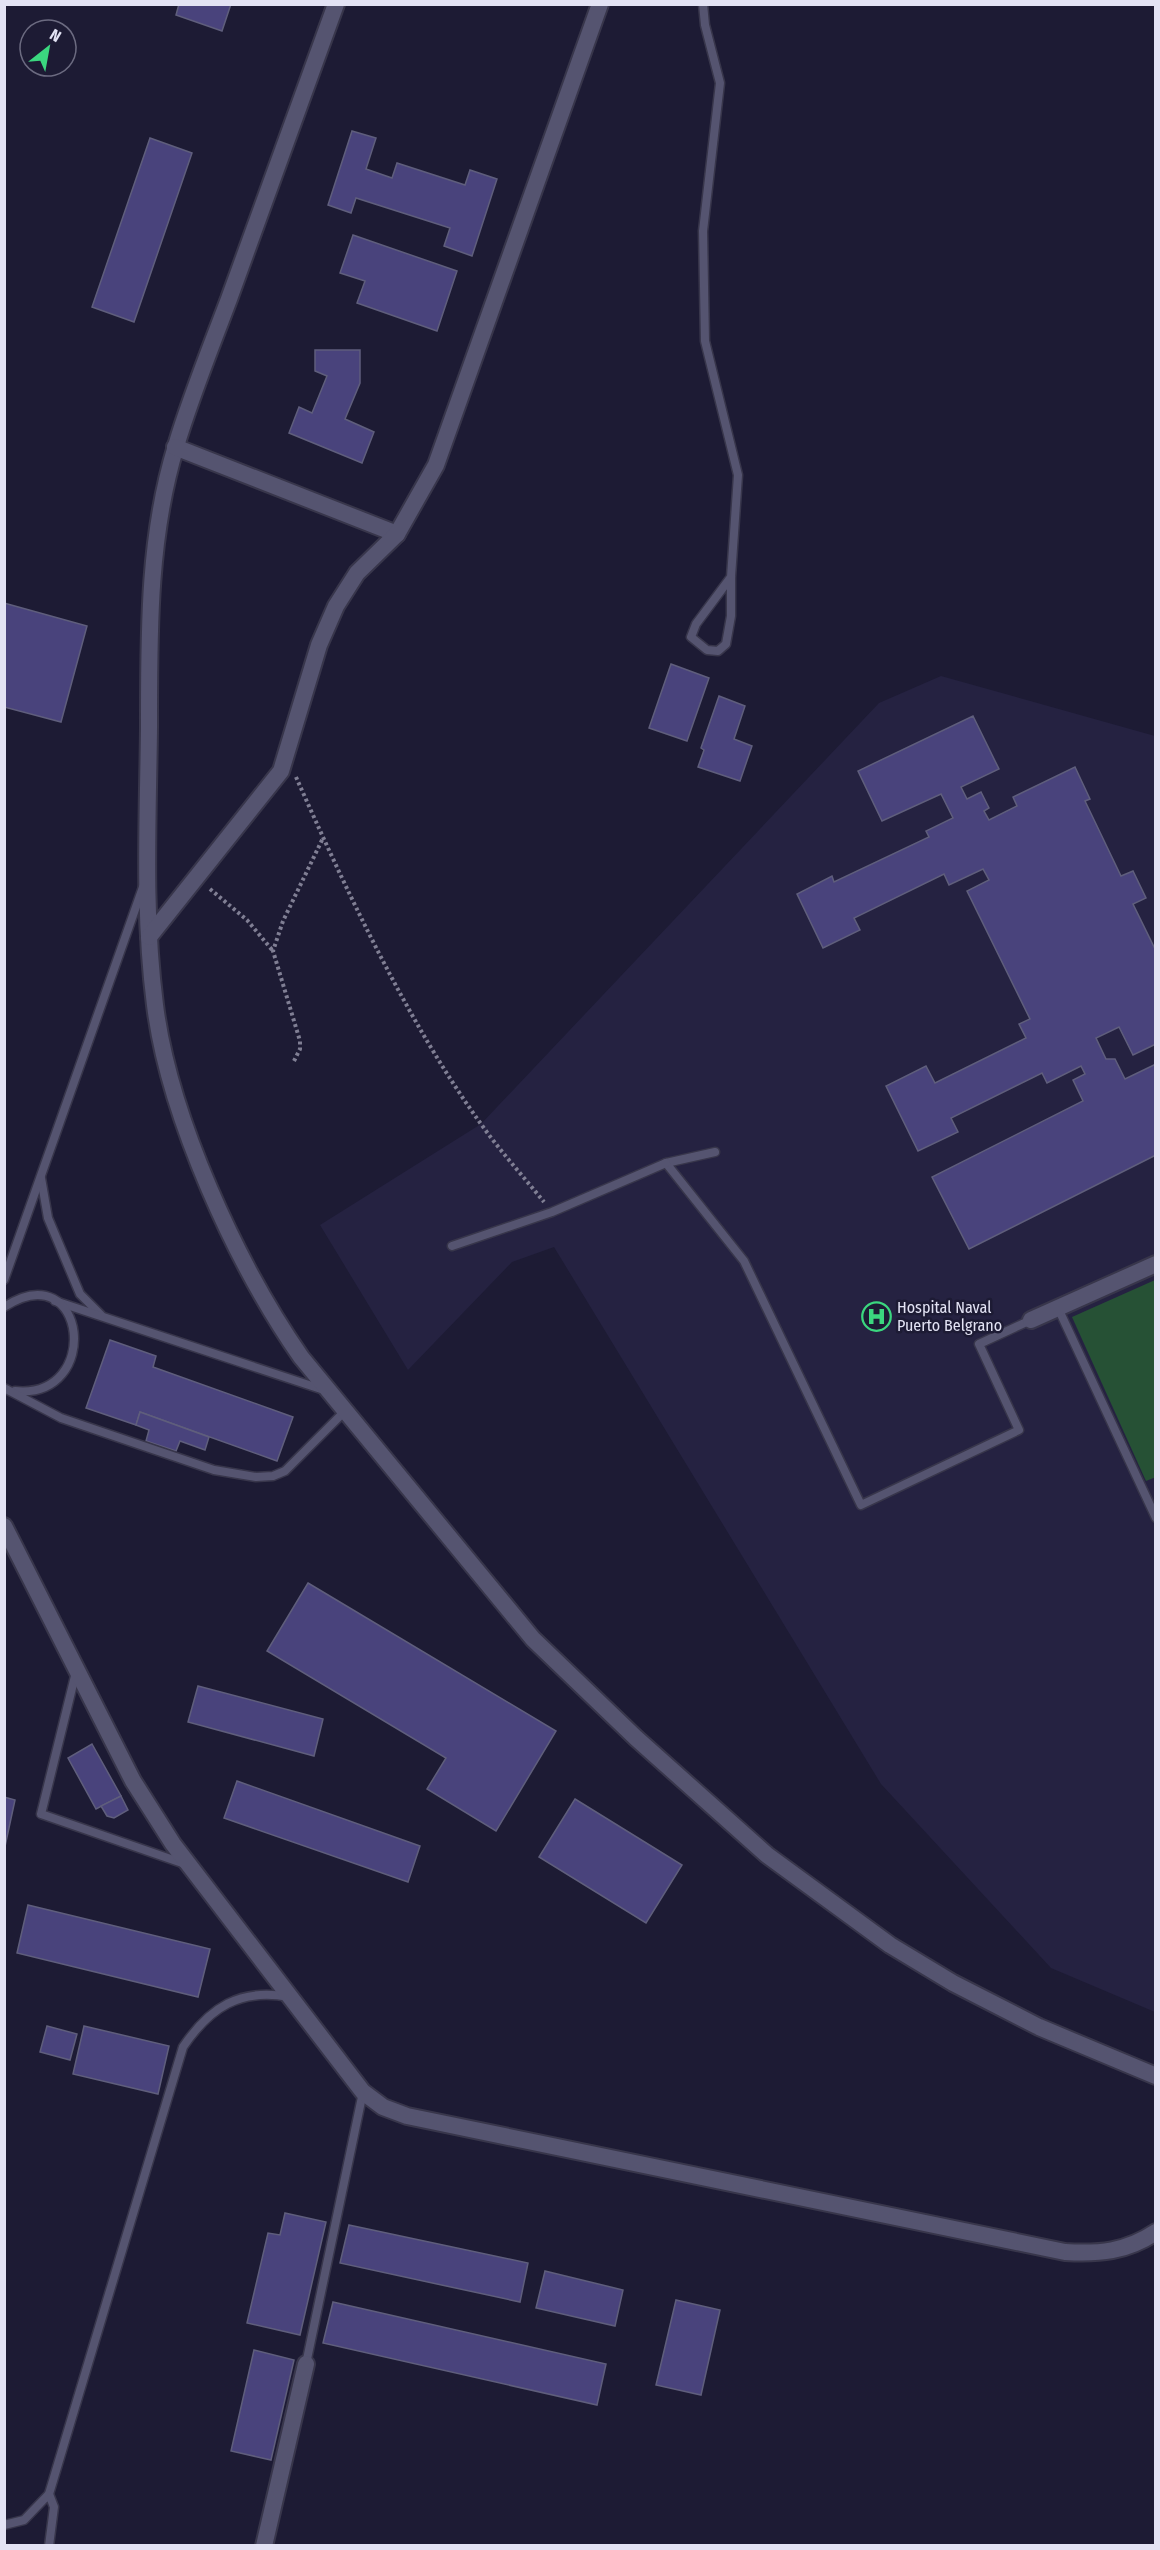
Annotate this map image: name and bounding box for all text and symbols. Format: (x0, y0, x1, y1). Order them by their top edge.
north arrow (18, 18, 78, 78)
text: N (46, 25, 64, 46)
place label: Hospital Naval Puerto Belgrano (897, 1298, 1002, 1335)
hospital icon: Hospital Naval Puerto Belgrano (860, 1300, 892, 1332)

